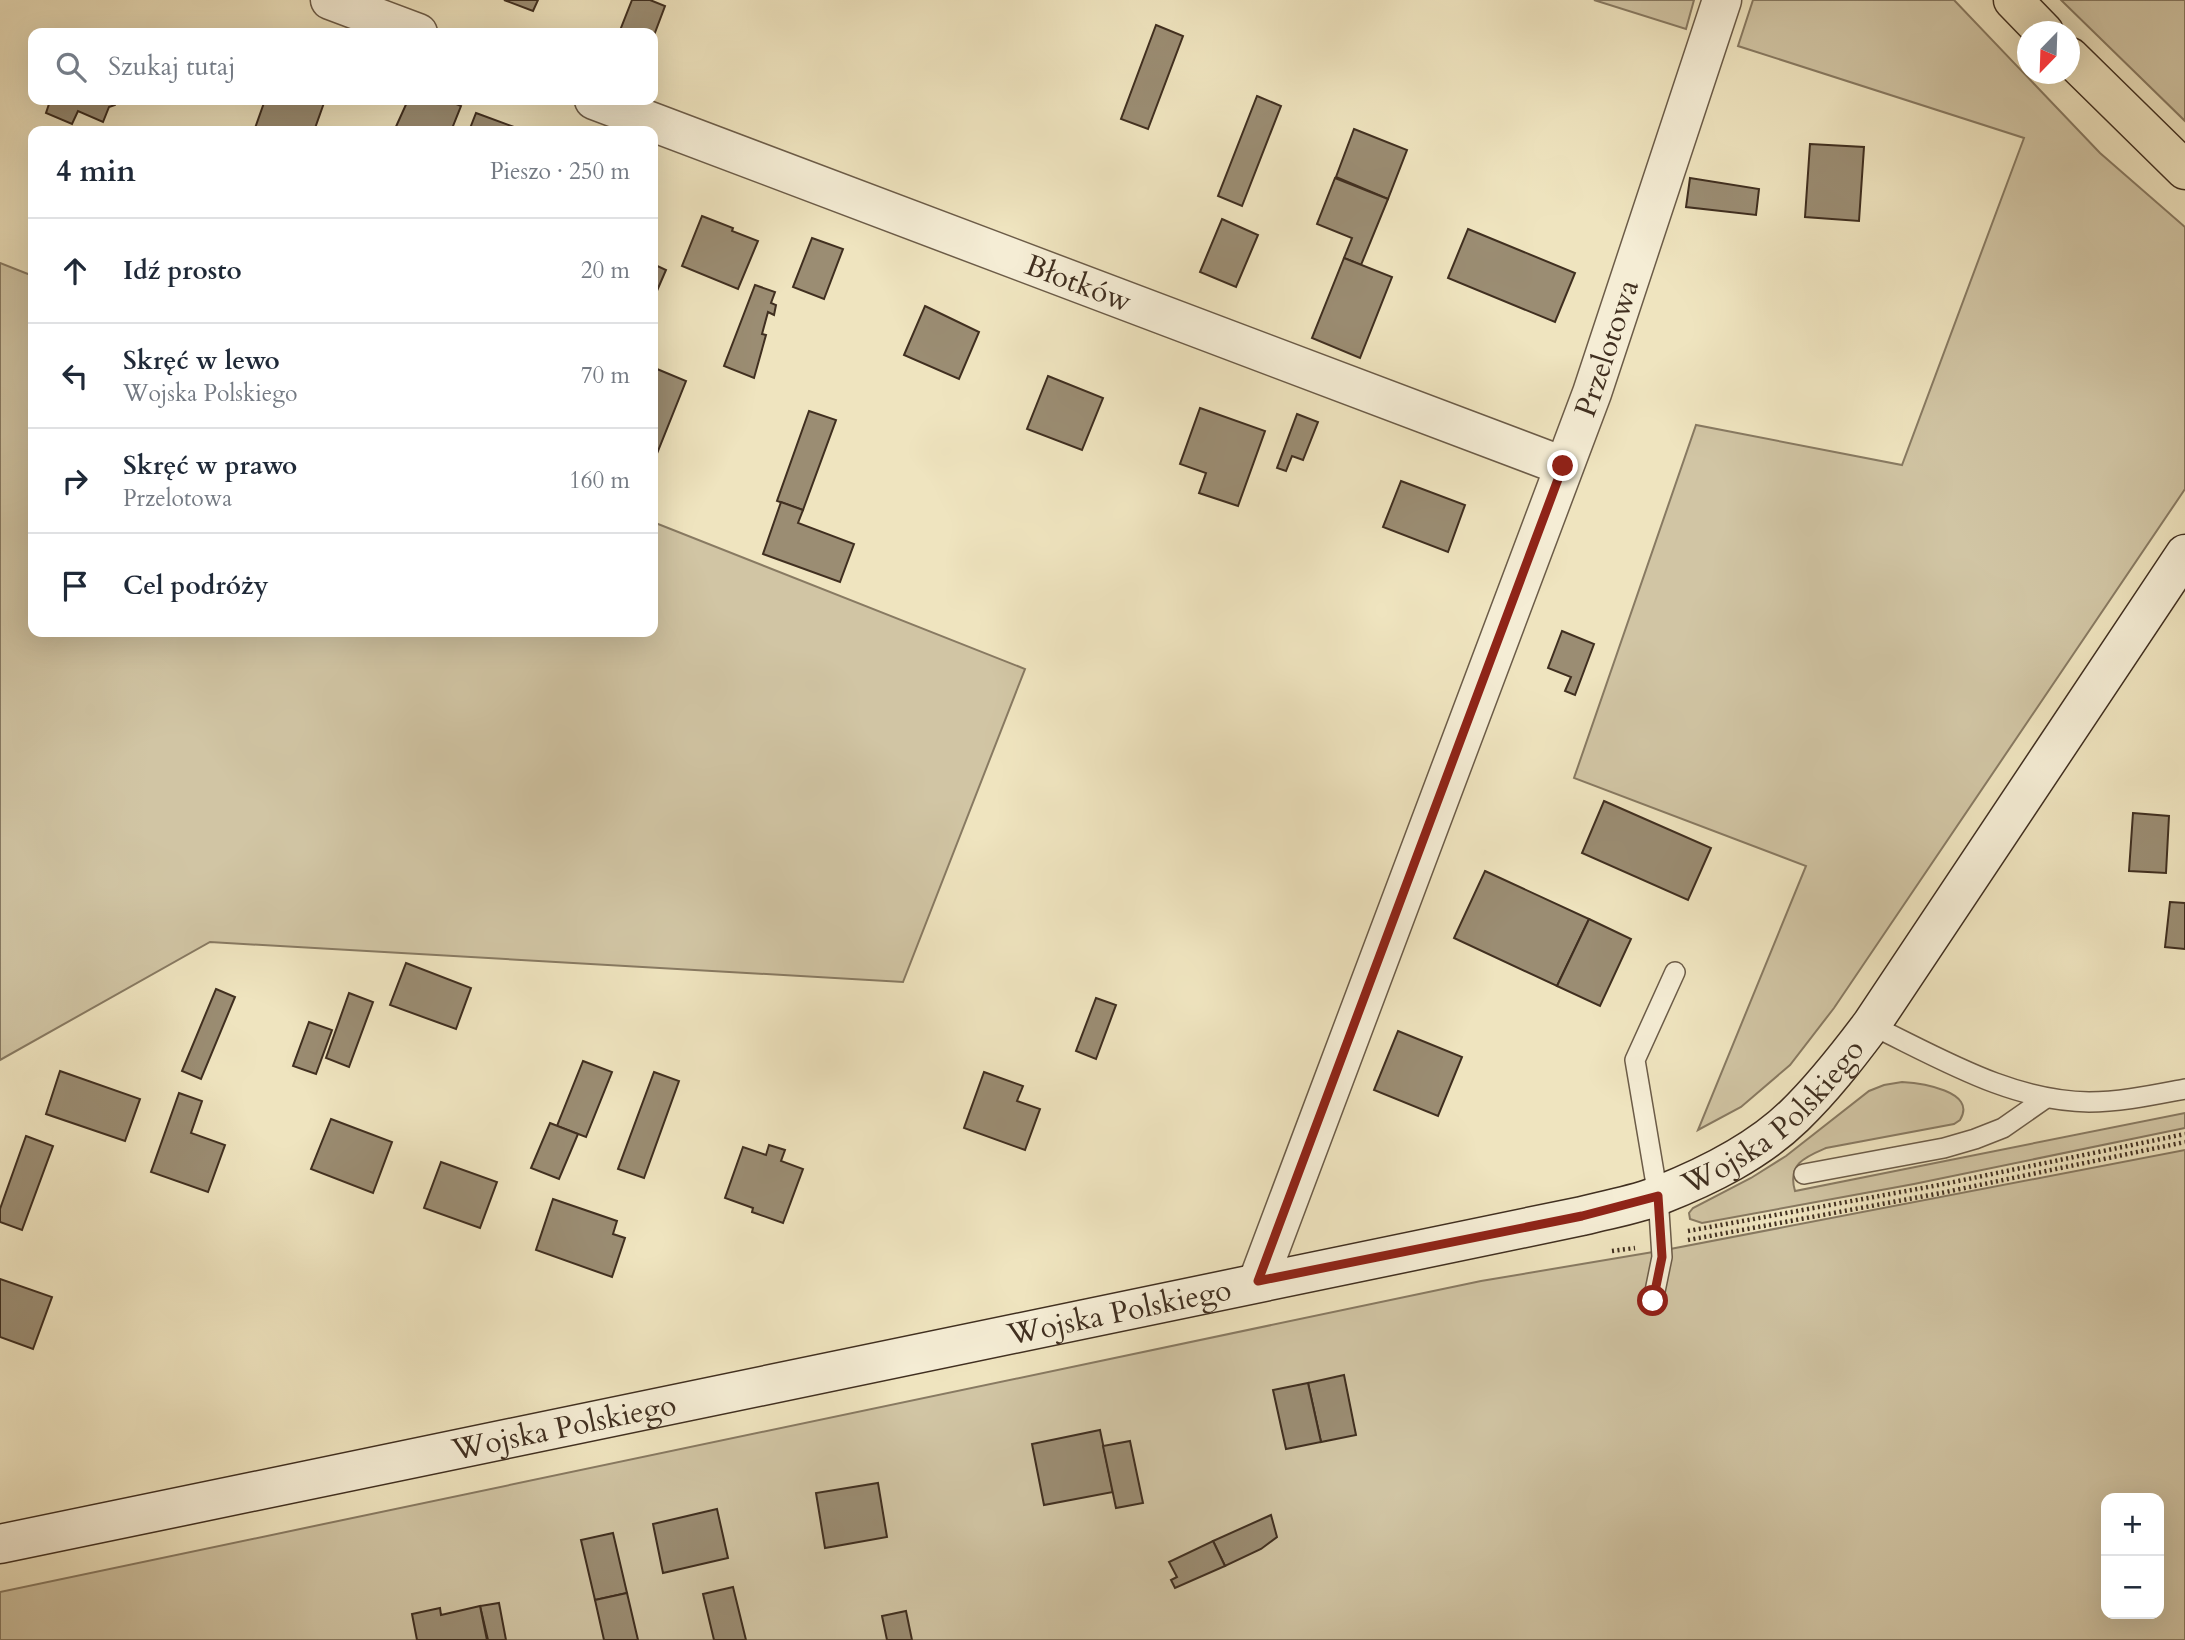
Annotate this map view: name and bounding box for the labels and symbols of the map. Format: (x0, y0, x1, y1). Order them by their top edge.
north arrow (2017, 21, 2080, 84)
street label: Błotków (1020, 244, 1138, 322)
street label: Przelotowa (1564, 274, 1649, 423)
route end (1547, 450, 1578, 481)
street label: Wojska Polskiego (1674, 1030, 1874, 1204)
street label: Wojska Polskiego (1003, 1269, 1235, 1355)
route start (1637, 1285, 1668, 1316)
street label: Wojska Polskiego (447, 1384, 680, 1470)

